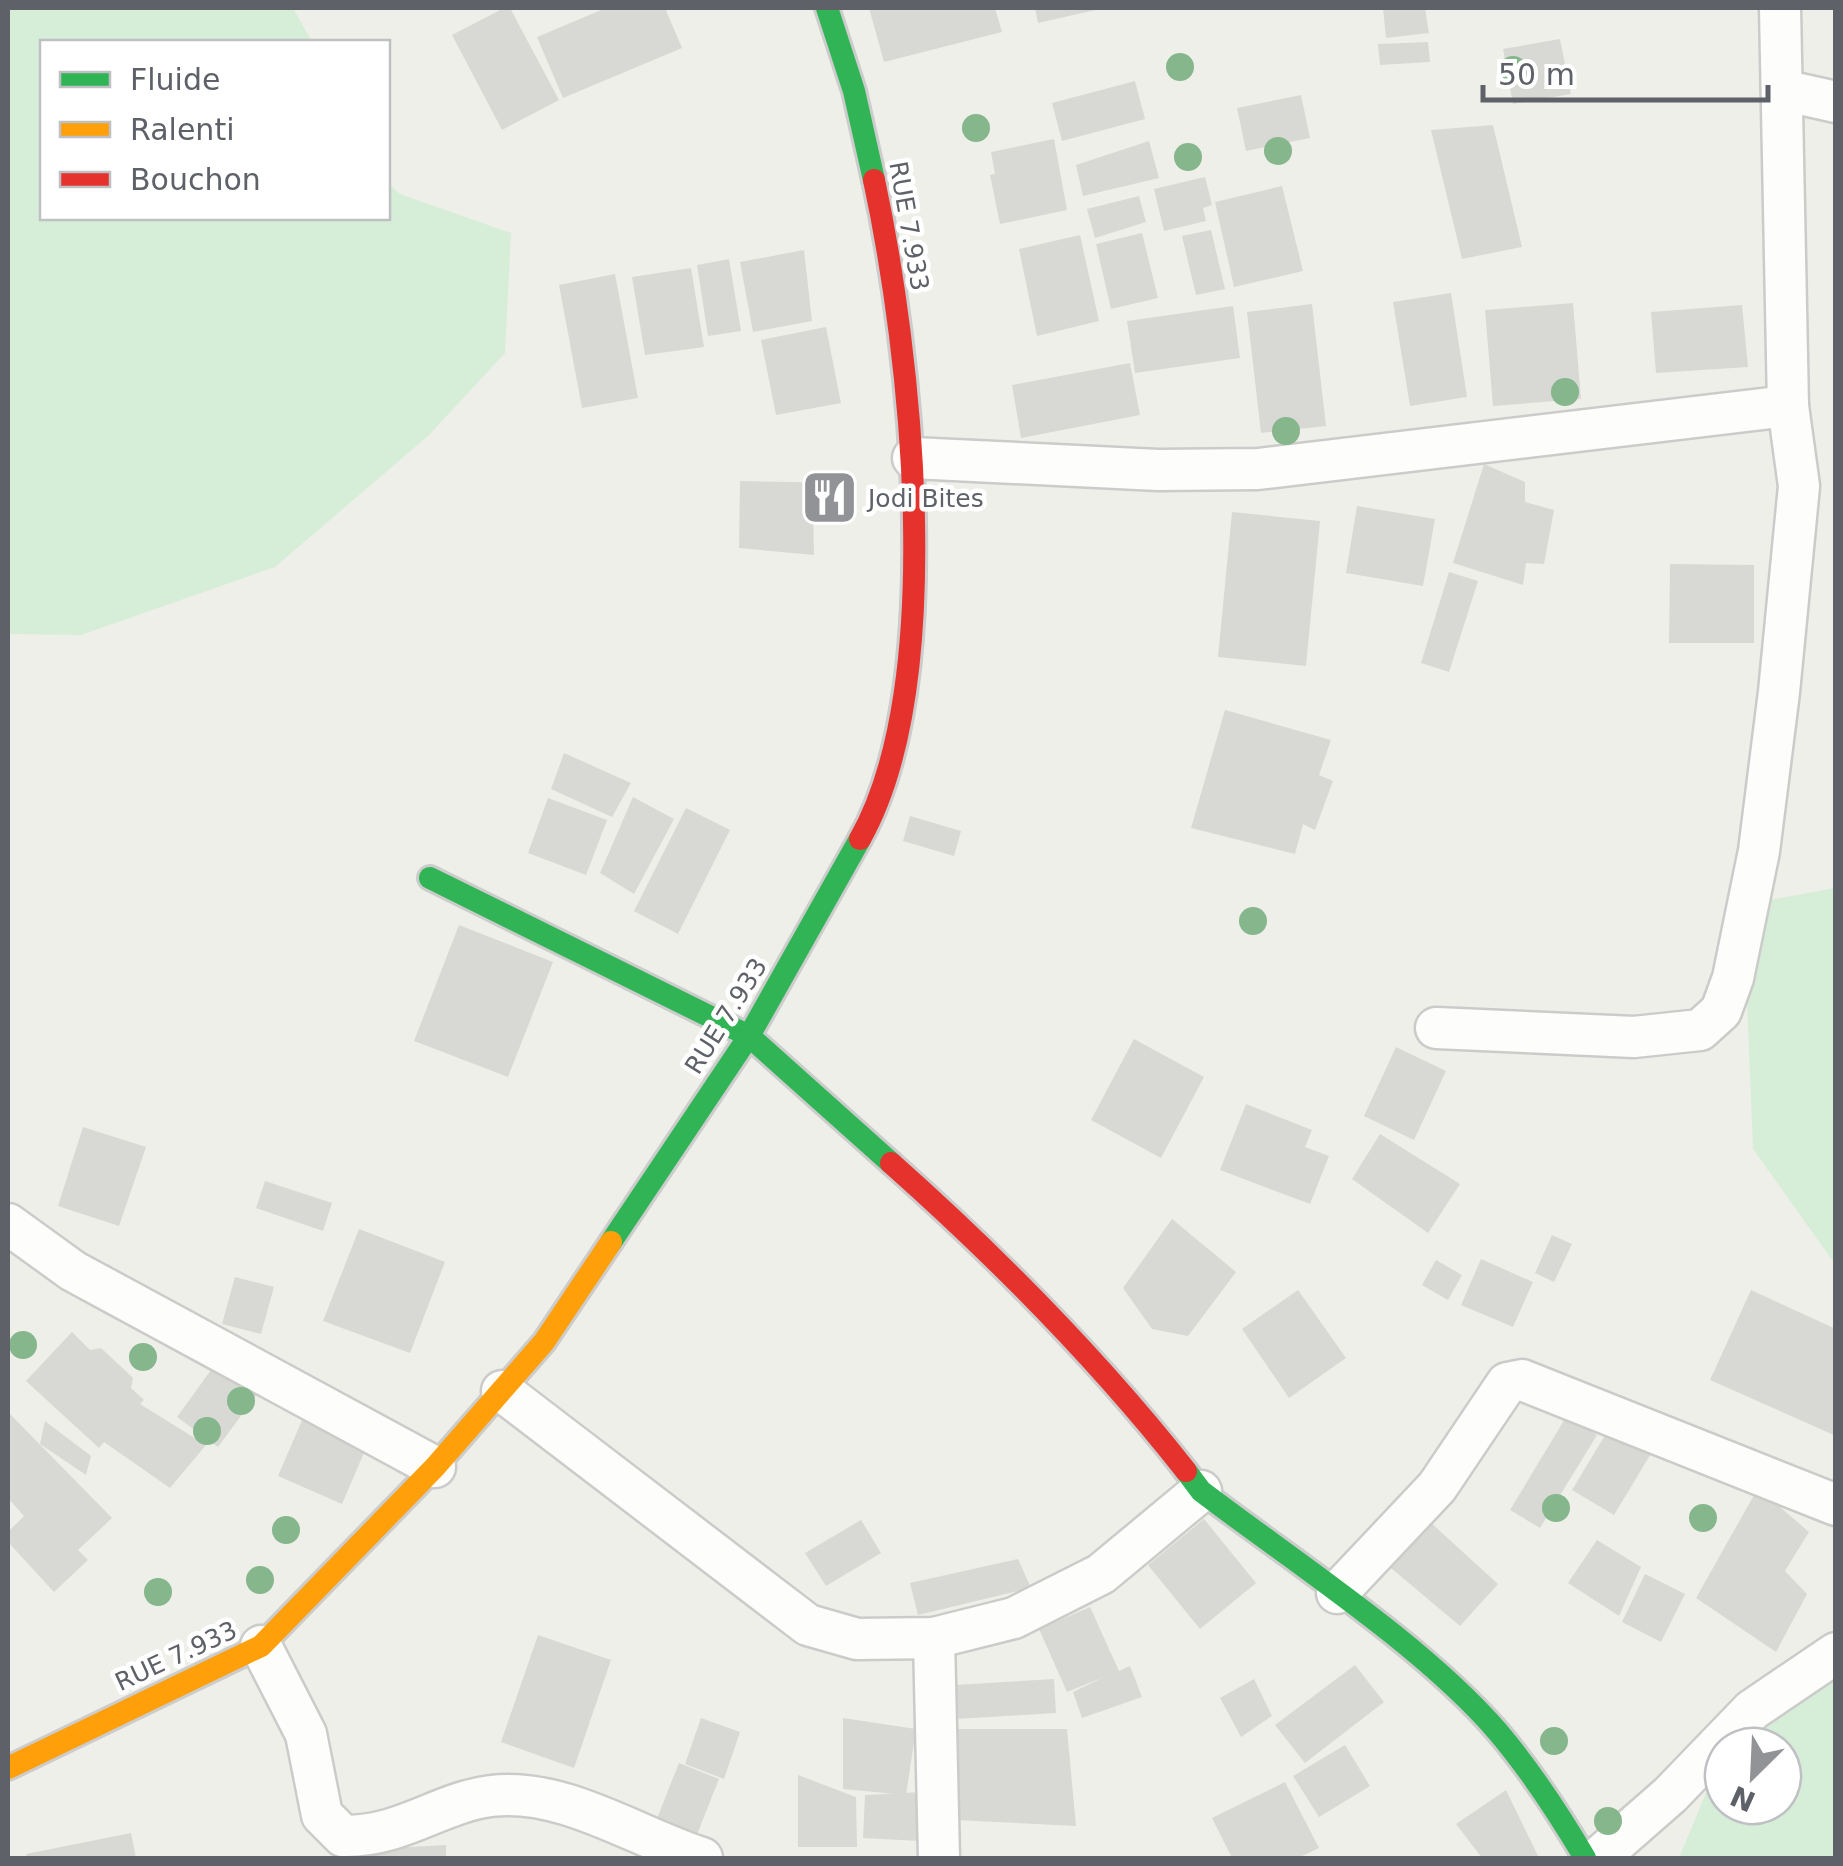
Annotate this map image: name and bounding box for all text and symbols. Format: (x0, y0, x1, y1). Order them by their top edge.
legend (40, 40, 390, 220)
scale bar (1483, 40, 1768, 102)
text: 50 m (1498, 57, 1575, 92)
text: Fluide (130, 62, 220, 97)
text: Ralenti (130, 112, 234, 147)
street label: RUE 7.933 (883, 159, 935, 293)
text: Bouchon (130, 162, 261, 197)
restaurant icon: Jodi Bites (799, 468, 859, 528)
place label: Jodi Bites (866, 484, 984, 513)
street label: RUE 7.933 (679, 953, 773, 1079)
street label: RUE 7.933 (111, 1615, 241, 1697)
north arrow (1703, 1726, 1803, 1826)
text: N (1726, 1779, 1760, 1818)

